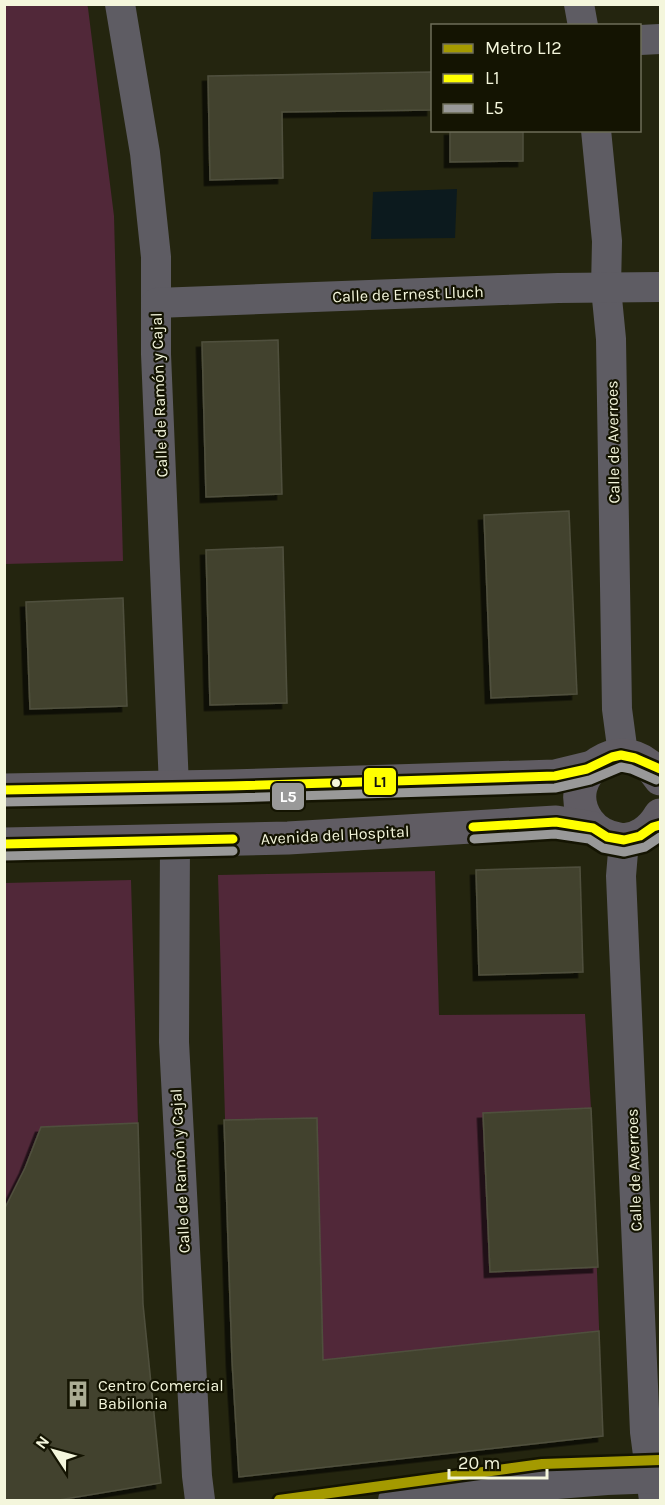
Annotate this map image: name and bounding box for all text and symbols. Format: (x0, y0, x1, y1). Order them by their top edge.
legend (431, 24, 641, 132)
text: Metro L12 (485, 37, 562, 59)
text: L1 (485, 67, 499, 89)
text: L5 (485, 97, 504, 119)
street label: Calle de Ernest Lluch (332, 282, 484, 306)
street label: Calle de Ramón y Cajal (147, 312, 171, 478)
street label: Calle de Averroes (602, 380, 624, 504)
line badge: L1 (363, 767, 397, 796)
text: L1 (373, 772, 387, 791)
unlabelled marker (330, 777, 342, 789)
line badge: L5 (271, 782, 305, 811)
text: L5 (279, 787, 297, 806)
street label: Avenida del Hospital (260, 822, 410, 848)
street label: Calle de Ramón y Cajal (166, 1088, 194, 1254)
street label: Calle de Averroes (622, 1108, 646, 1232)
place label: Centro Comercial Babilonia (98, 1376, 224, 1413)
building icon: Centro Comercial Babilonia (63, 1379, 93, 1409)
north arrow (24, 1421, 84, 1481)
text: N (31, 1432, 53, 1453)
scale bar (449, 1442, 546, 1480)
text: 20 m (458, 1452, 500, 1474)

